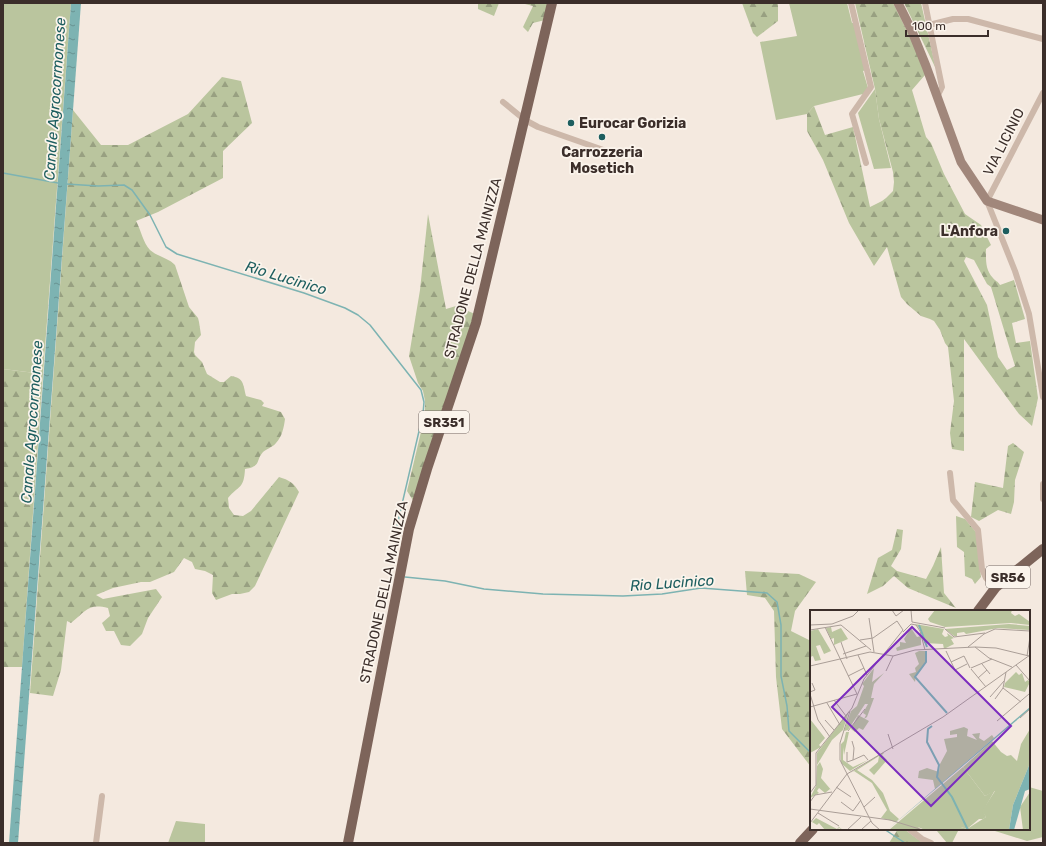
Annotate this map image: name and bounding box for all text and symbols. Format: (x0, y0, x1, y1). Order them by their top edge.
scale bar (906, 12, 988, 38)
water label: Canale Agrocormonese (40, 16, 70, 181)
text: 100 m (912, 19, 946, 33)
street label: VIA LICINIO (980, 105, 1028, 179)
place label: Eurocar Gorizia (579, 115, 686, 132)
marker: Eurocar Gorizia (566, 118, 576, 128)
marker: Carrozzeria Mosetich (597, 132, 607, 142)
place label: Carrozzeria Mosetich (561, 144, 643, 177)
street label: STRADONE DELLA MAINIZZA (441, 175, 505, 360)
place label: L'Anfora (941, 223, 998, 240)
marker: L'Anfora (1001, 226, 1011, 236)
water label: Rio Lucinico (243, 257, 329, 299)
water label: Canale Agrocormonese (17, 339, 47, 504)
road number: SR351 (419, 411, 469, 433)
street label: STRADONE DELLA MAINIZZA (356, 498, 412, 685)
road number: SR56 (986, 566, 1030, 588)
water label: Rio Lucinico (629, 571, 715, 595)
inset map (810, 610, 1030, 830)

